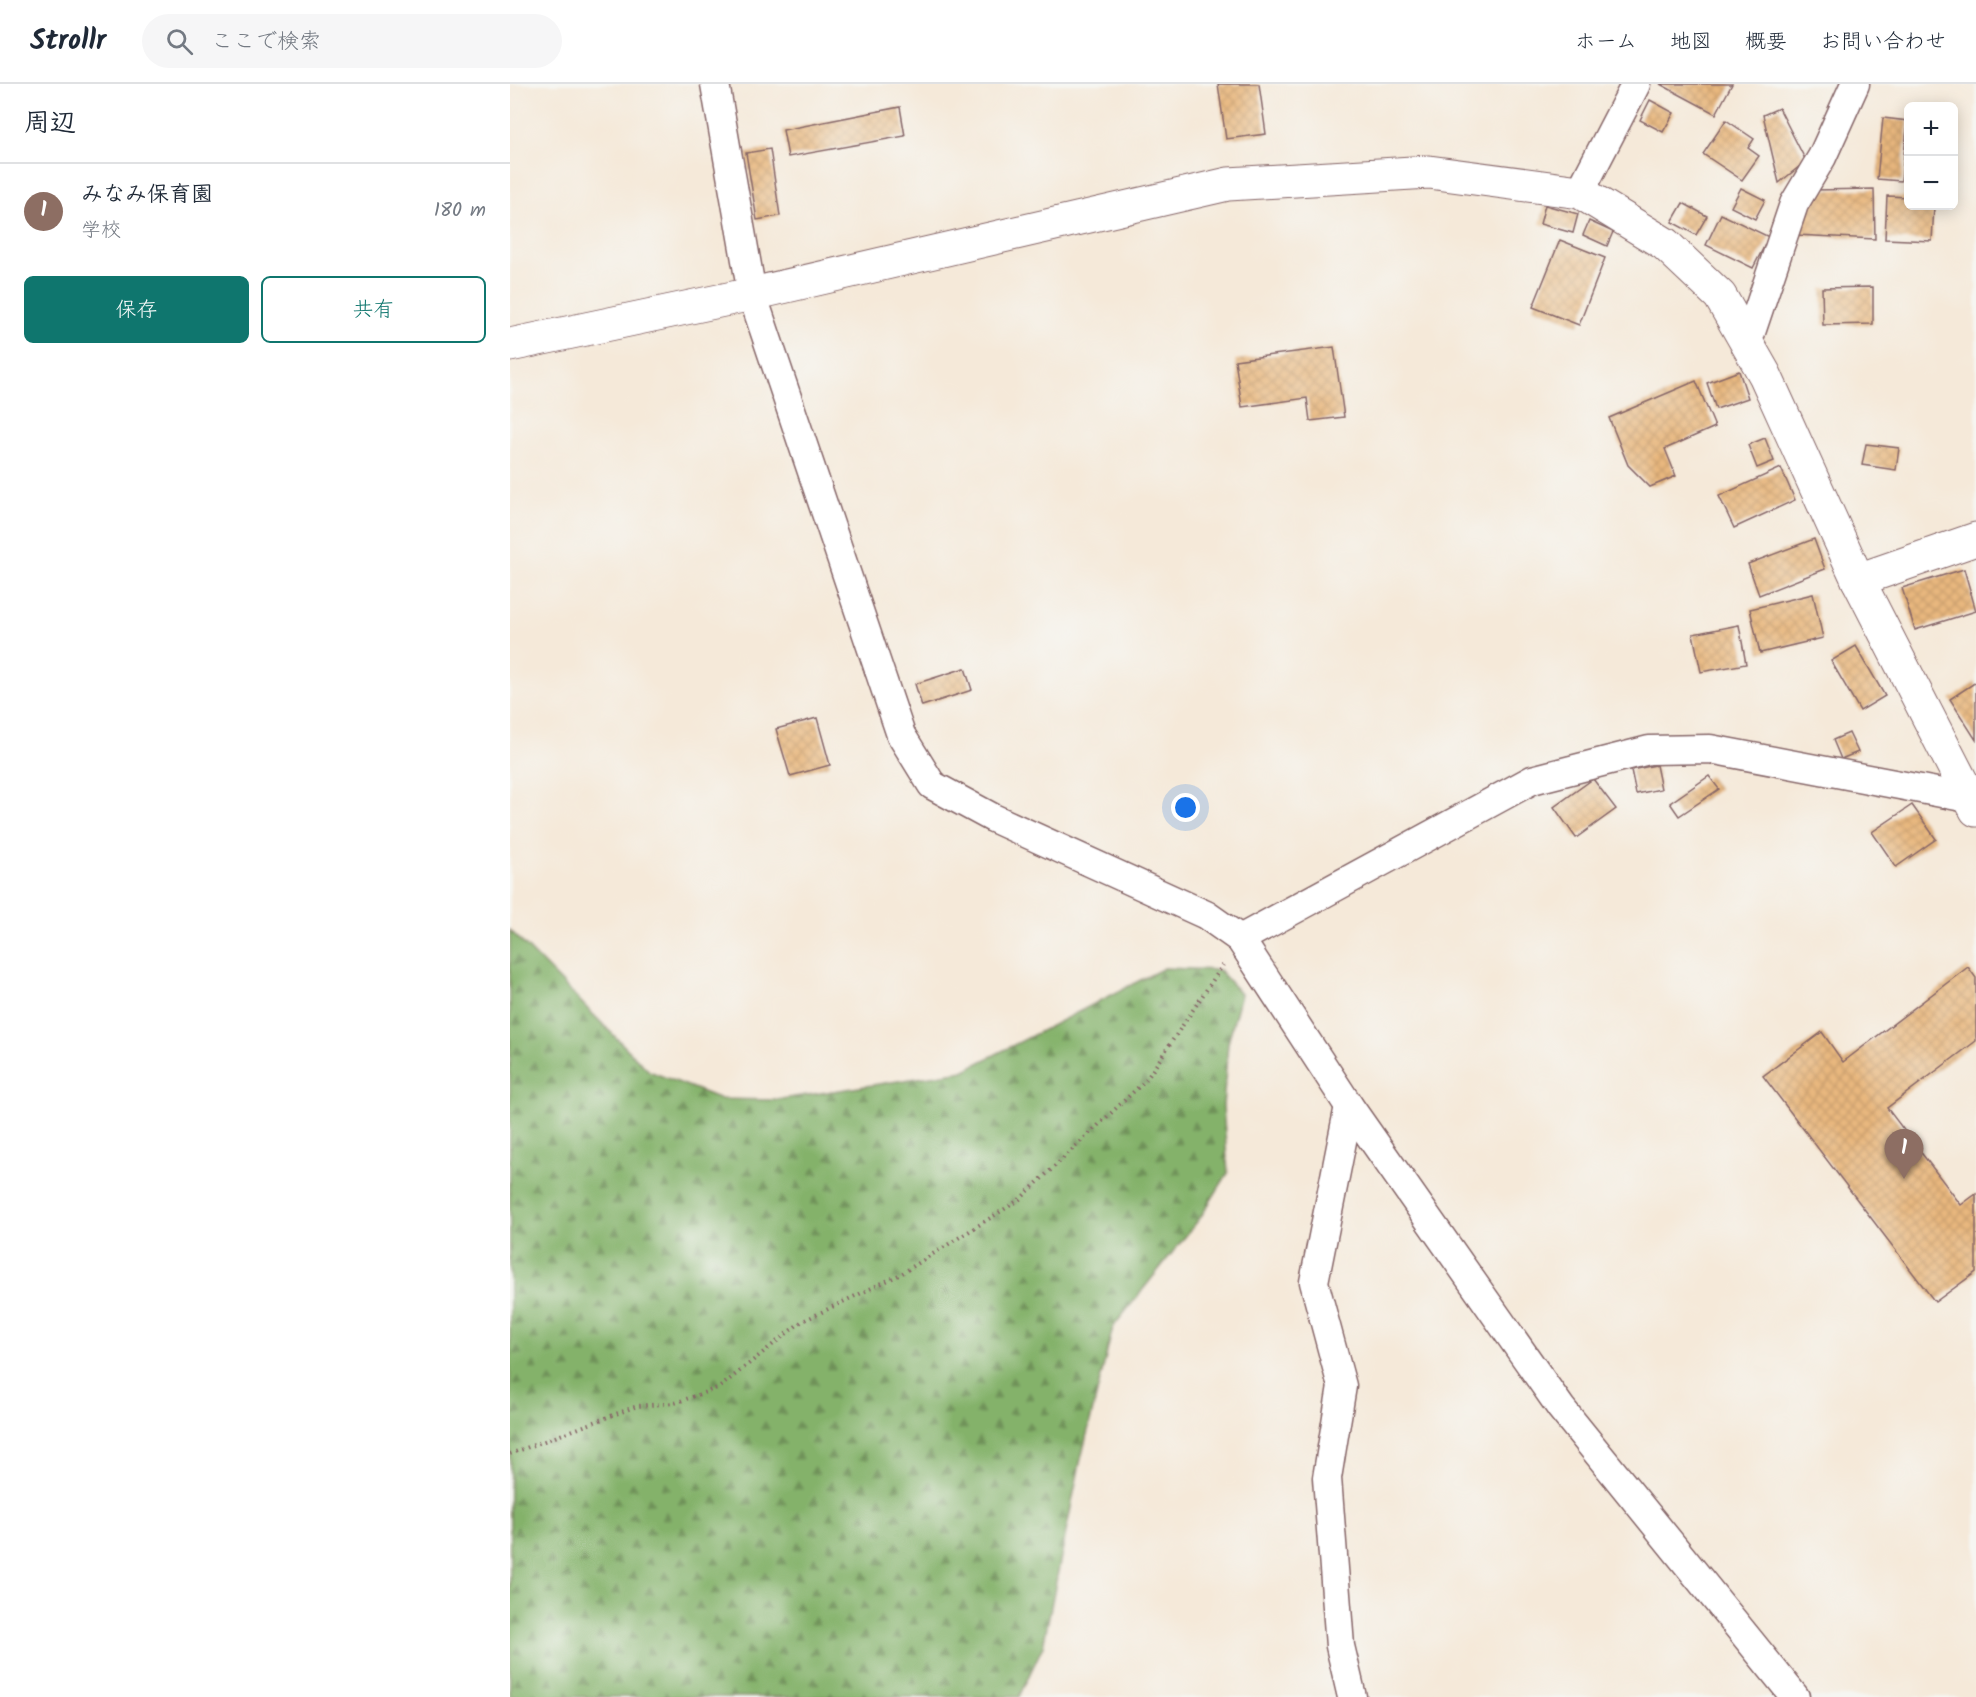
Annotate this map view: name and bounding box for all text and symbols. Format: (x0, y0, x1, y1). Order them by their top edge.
search box (142, 14, 562, 68)
text: Strollr (30, 19, 106, 64)
icon: search (163, 25, 196, 58)
text: ここで検索 (211, 25, 321, 60)
text: ホーム (1575, 26, 1637, 59)
text: 地図 (1670, 26, 1712, 59)
text: 概要 (1745, 26, 1787, 59)
text: お問い合わせ (1820, 26, 1946, 59)
map controls (1904, 102, 1958, 210)
button: + (1904, 102, 1958, 156)
text: 周辺 (24, 103, 76, 145)
button: − (1904, 156, 1958, 210)
text: みなみ保育園 (81, 178, 213, 213)
text: 1 (40, 195, 47, 227)
text: 180 m (434, 195, 486, 227)
text: 学校 (81, 215, 121, 247)
button: 保存 (24, 276, 249, 343)
button: 共有 (261, 276, 486, 343)
your location (1171, 793, 1200, 822)
pin: 1 (1884, 1130, 1924, 1179)

